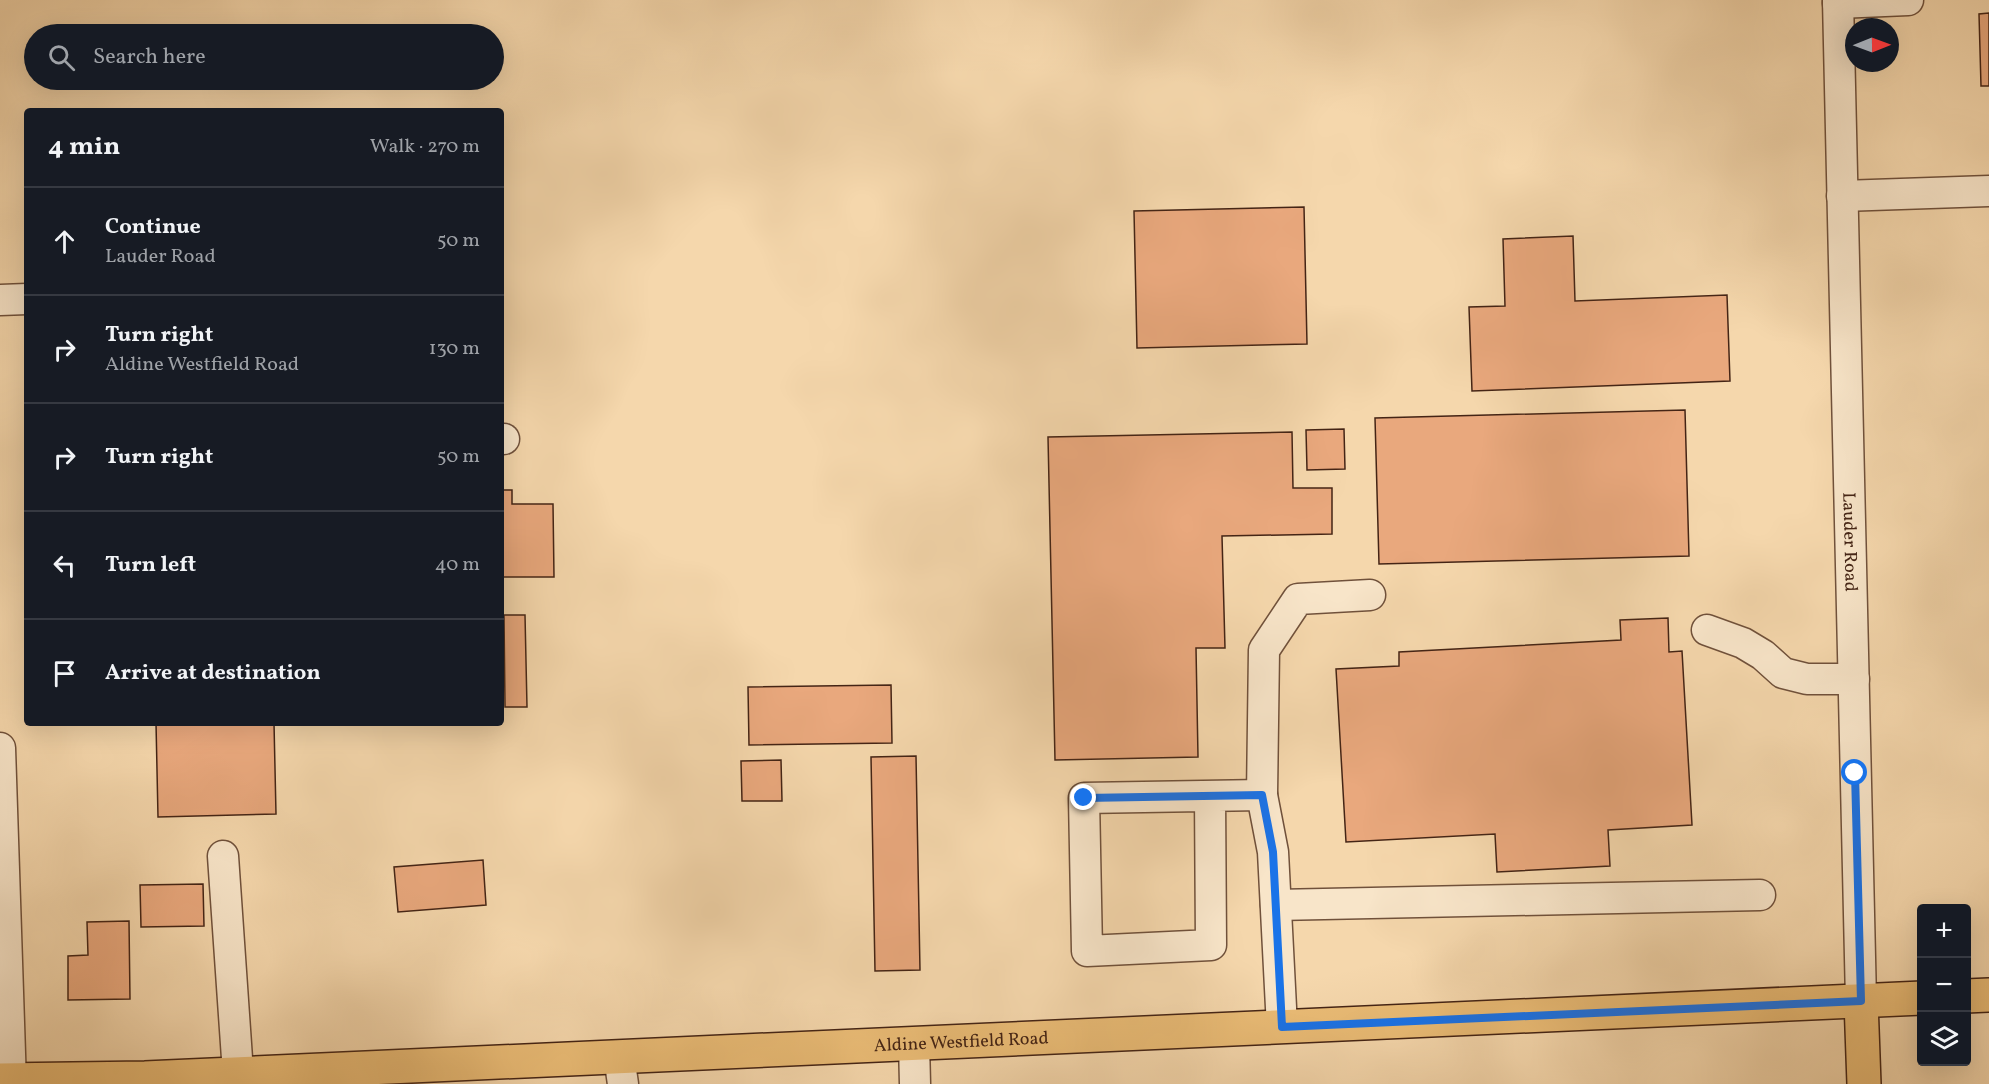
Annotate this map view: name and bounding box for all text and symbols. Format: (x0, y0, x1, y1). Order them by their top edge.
north arrow (1845, 18, 1899, 72)
search box (24, 24, 504, 90)
icon: search (45, 41, 78, 74)
text: Search here (93, 42, 206, 73)
text: 4 min (48, 129, 120, 165)
text: Walk · 270 m (370, 133, 480, 161)
text: Continue (105, 212, 201, 243)
icon: ahead (48, 225, 81, 258)
text: 50 m (437, 227, 480, 255)
text: Lauder Road (105, 243, 216, 271)
text: Turn right (105, 320, 213, 351)
icon: right (48, 333, 81, 366)
text: 130 m (429, 335, 480, 363)
text: Aldine Westfield Road (105, 351, 299, 379)
icon: right (48, 441, 81, 474)
text: Turn right (105, 442, 213, 473)
text: 50 m (437, 443, 480, 471)
street label: Lauder Road (1835, 492, 1863, 592)
icon: left (48, 549, 81, 582)
text: Turn left (105, 550, 196, 581)
text: 40 m (435, 551, 480, 579)
icon: arrive (48, 657, 81, 690)
text: Arrive at destination (105, 658, 321, 689)
route start (1841, 759, 1867, 785)
route end (1070, 784, 1096, 810)
map controls (1917, 904, 1971, 1066)
button: + (1917, 904, 1971, 958)
button: − (1917, 958, 1971, 1012)
button: layers (1917, 1012, 1971, 1066)
street label: Aldine Westfield Road (873, 1026, 1049, 1059)

